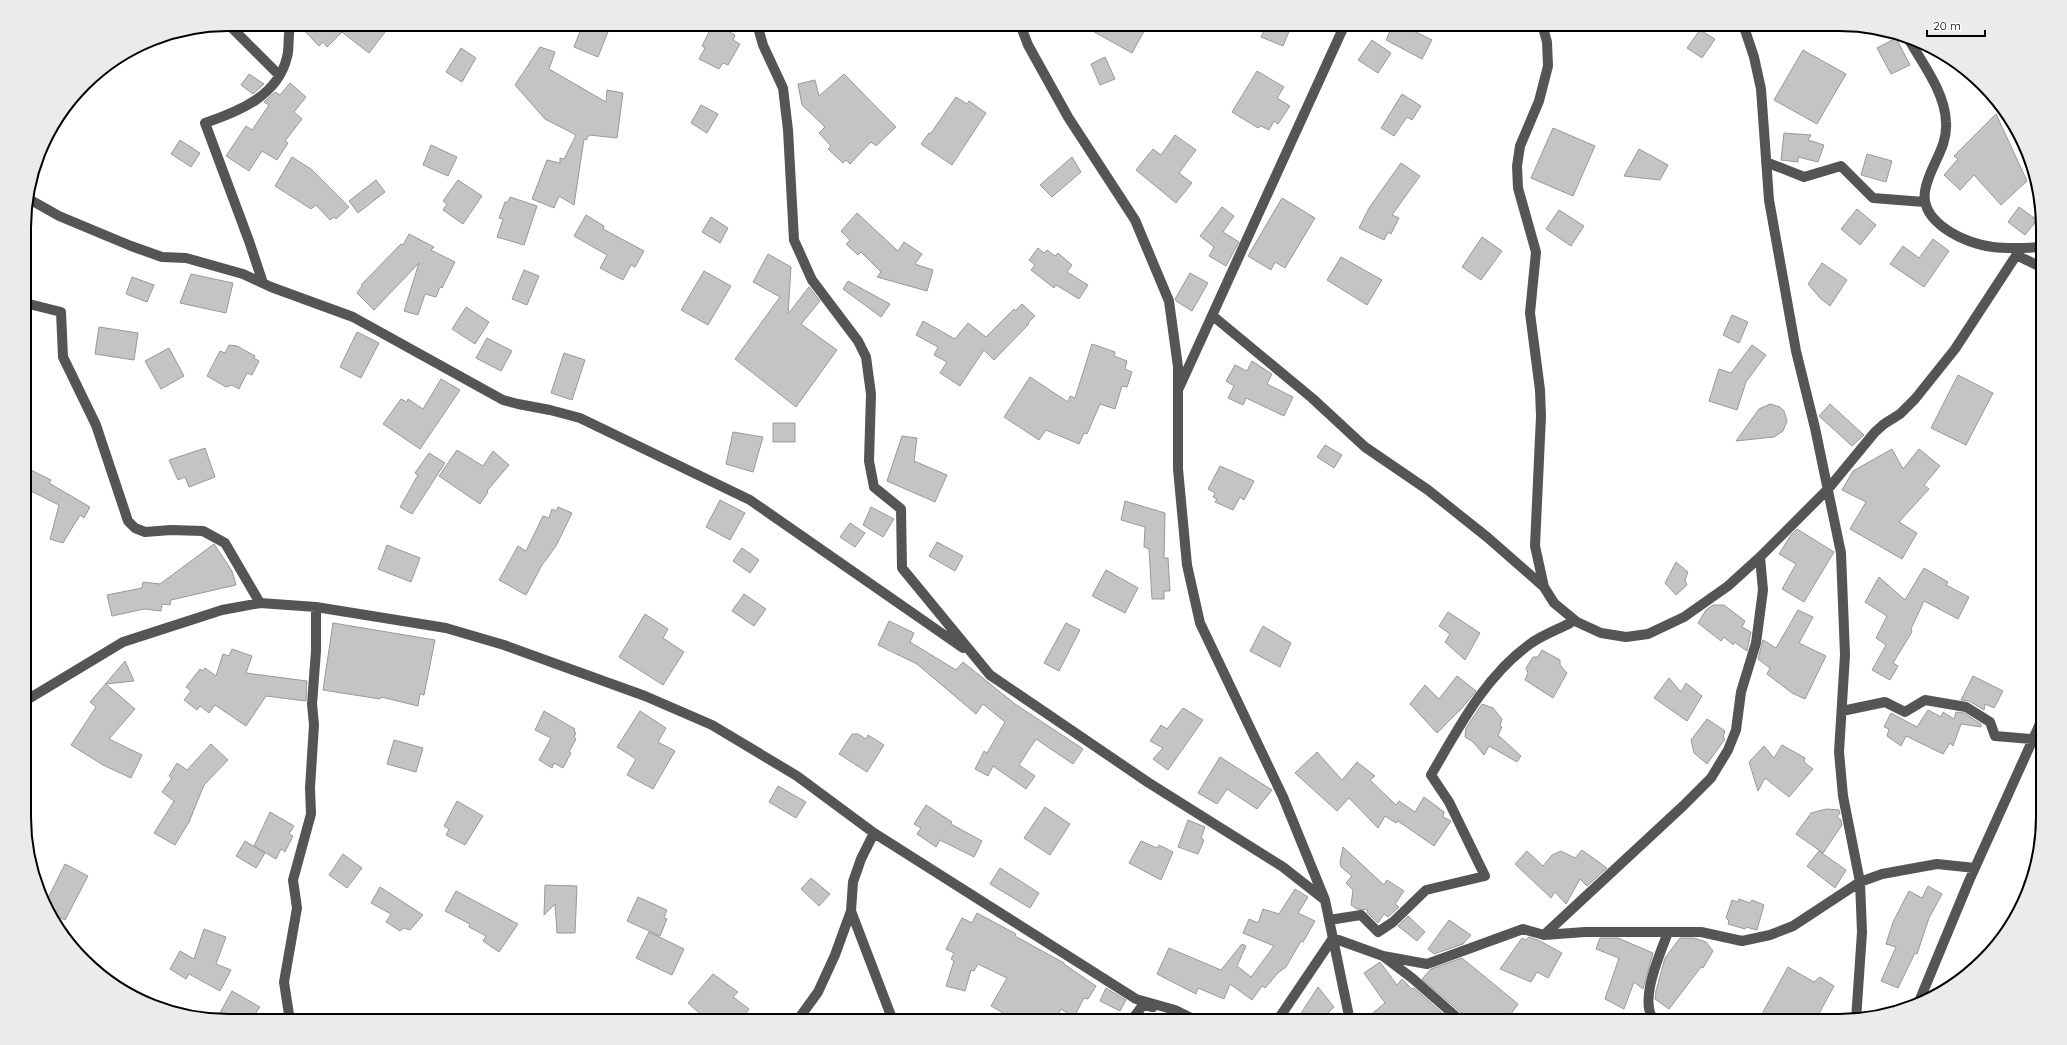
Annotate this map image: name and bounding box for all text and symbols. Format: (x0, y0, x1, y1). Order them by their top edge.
scale bar (1927, 12, 1985, 38)
text: 20 m (1933, 18, 1961, 33)

